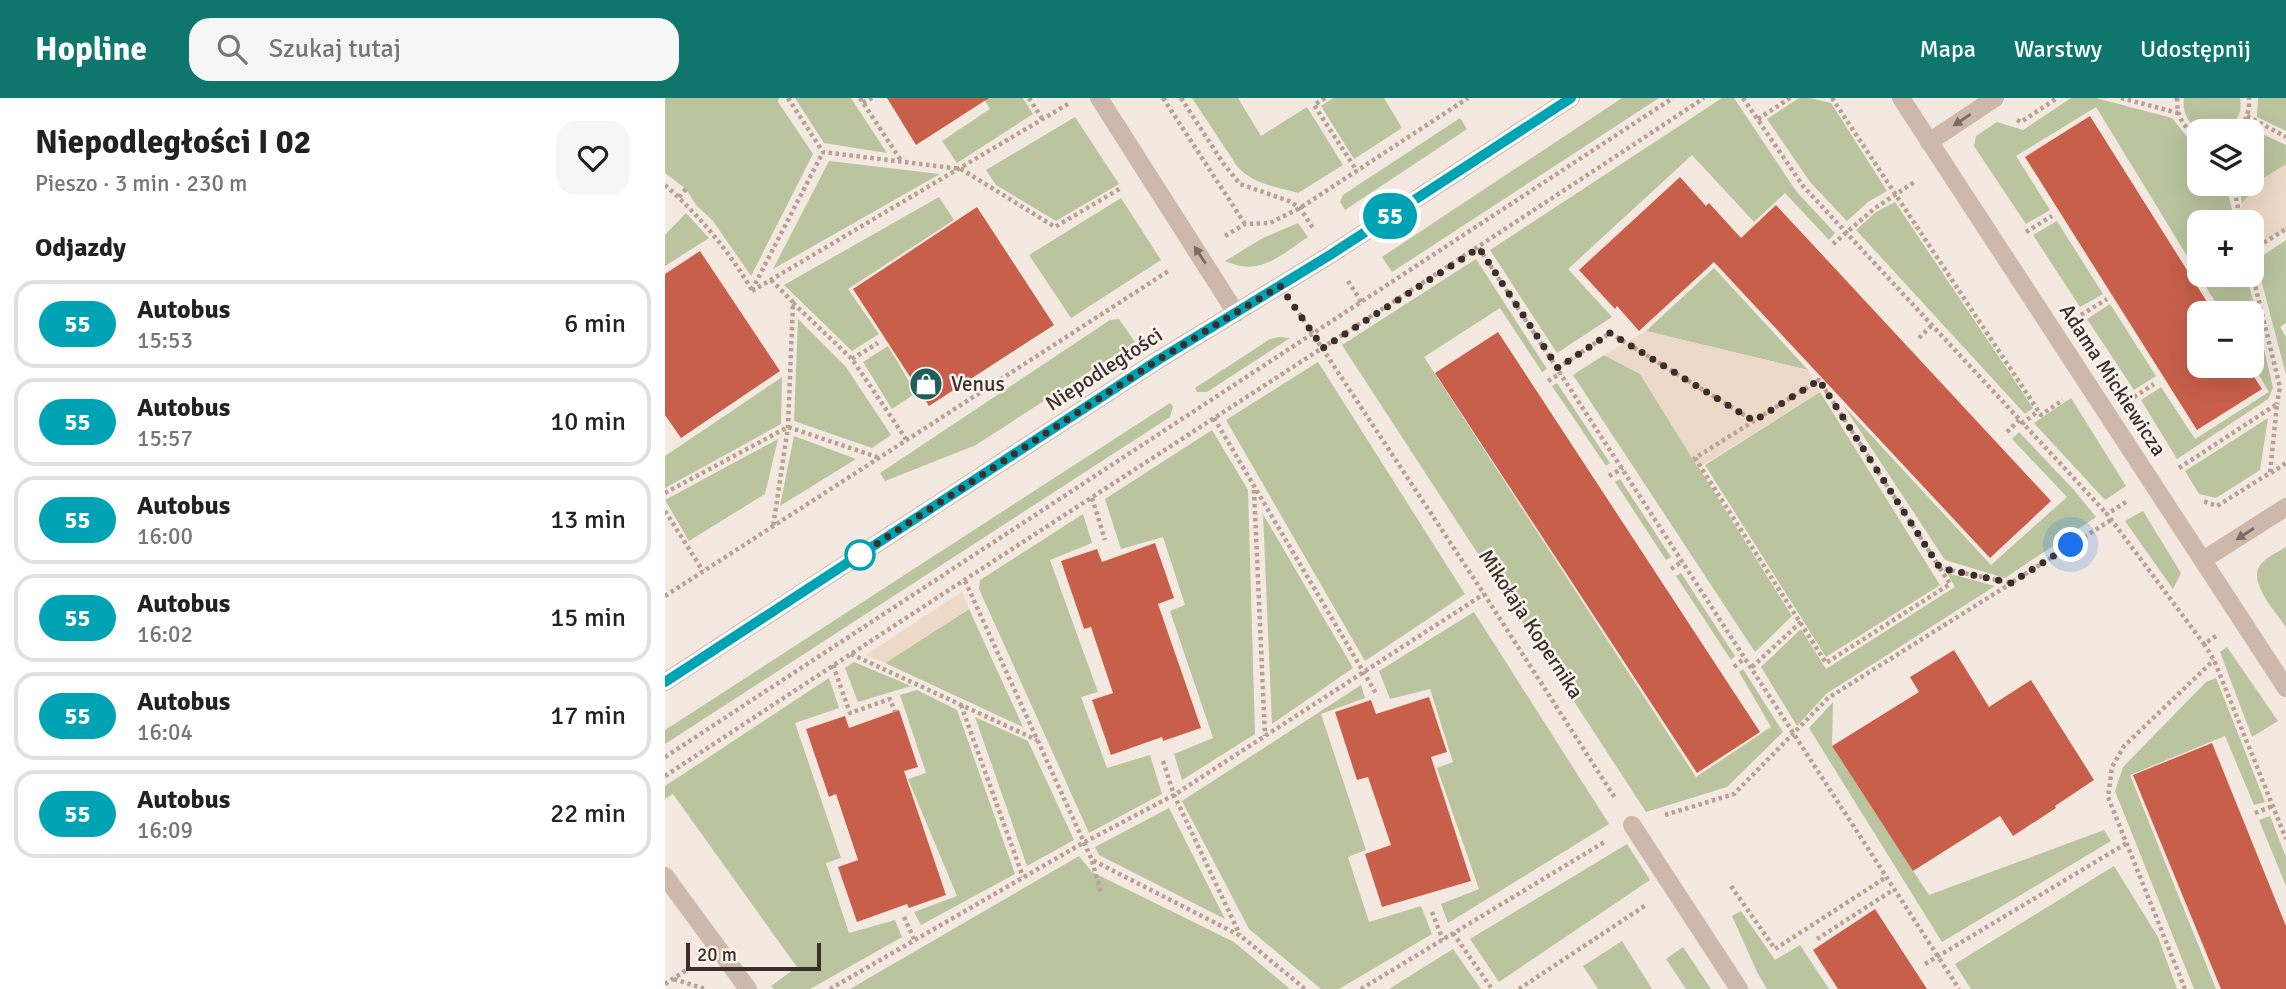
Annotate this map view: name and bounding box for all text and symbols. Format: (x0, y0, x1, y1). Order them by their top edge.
search box (189, 18, 679, 81)
text: Hopline (35, 29, 147, 70)
icon: search (213, 30, 251, 68)
text: Szukaj tutaj (269, 33, 401, 65)
text: Mapa (1919, 34, 1976, 64)
text: Warstwy (2014, 34, 2102, 64)
text: Udostępnij (2140, 34, 2251, 64)
one-way arrow (1953, 113, 1971, 127)
map controls (2187, 119, 2264, 378)
button: layers (2187, 119, 2264, 196)
button: heart (556, 121, 630, 195)
text: Niepodległości I 02 (35, 122, 311, 163)
text: Pieszo · 3 min · 230 m (35, 169, 247, 198)
line badge: 55 (1359, 193, 1421, 239)
text: 55 (1377, 201, 1403, 231)
button: + (2187, 210, 2264, 287)
text: Odjazdy (35, 232, 126, 264)
one-way arrow (1193, 245, 1206, 265)
text: Autobus (137, 294, 230, 326)
street label: Adama Mickiewicza (2054, 299, 2172, 461)
button: − (2187, 301, 2264, 378)
text: 6 min (564, 308, 626, 340)
text: 55 (65, 309, 90, 339)
street label: Niepodległości (1041, 322, 1167, 416)
text: 15:53 (137, 326, 193, 355)
shop icon: Venus (907, 365, 945, 403)
place label: Venus (951, 371, 1005, 397)
text: Autobus (137, 392, 230, 424)
text: 10 min (550, 406, 626, 438)
text: 55 (65, 407, 90, 437)
text: 15:57 (137, 424, 193, 453)
text: Autobus (137, 490, 230, 522)
text: 13 min (550, 504, 626, 536)
text: 55 (65, 505, 90, 535)
text: 16:00 (137, 522, 193, 551)
your location (2053, 527, 2088, 562)
one-way arrow (2235, 527, 2254, 540)
unlabelled marker (845, 540, 875, 570)
street label: Mikołaja Kopernika (1473, 544, 1589, 704)
text: Autobus (137, 588, 230, 620)
text: 15 min (550, 602, 626, 634)
text: 55 (65, 603, 90, 633)
text: 16:02 (137, 620, 193, 649)
text: Autobus (137, 686, 230, 718)
text: 17 min (550, 700, 626, 732)
text: 55 (65, 701, 90, 731)
text: 16:04 (137, 718, 193, 747)
text: Autobus (137, 784, 230, 816)
text: 22 min (550, 798, 626, 830)
text: 55 (65, 799, 90, 829)
text: 16:09 (137, 816, 193, 845)
scale bar (686, 940, 821, 972)
text: 20 m (697, 943, 737, 967)

